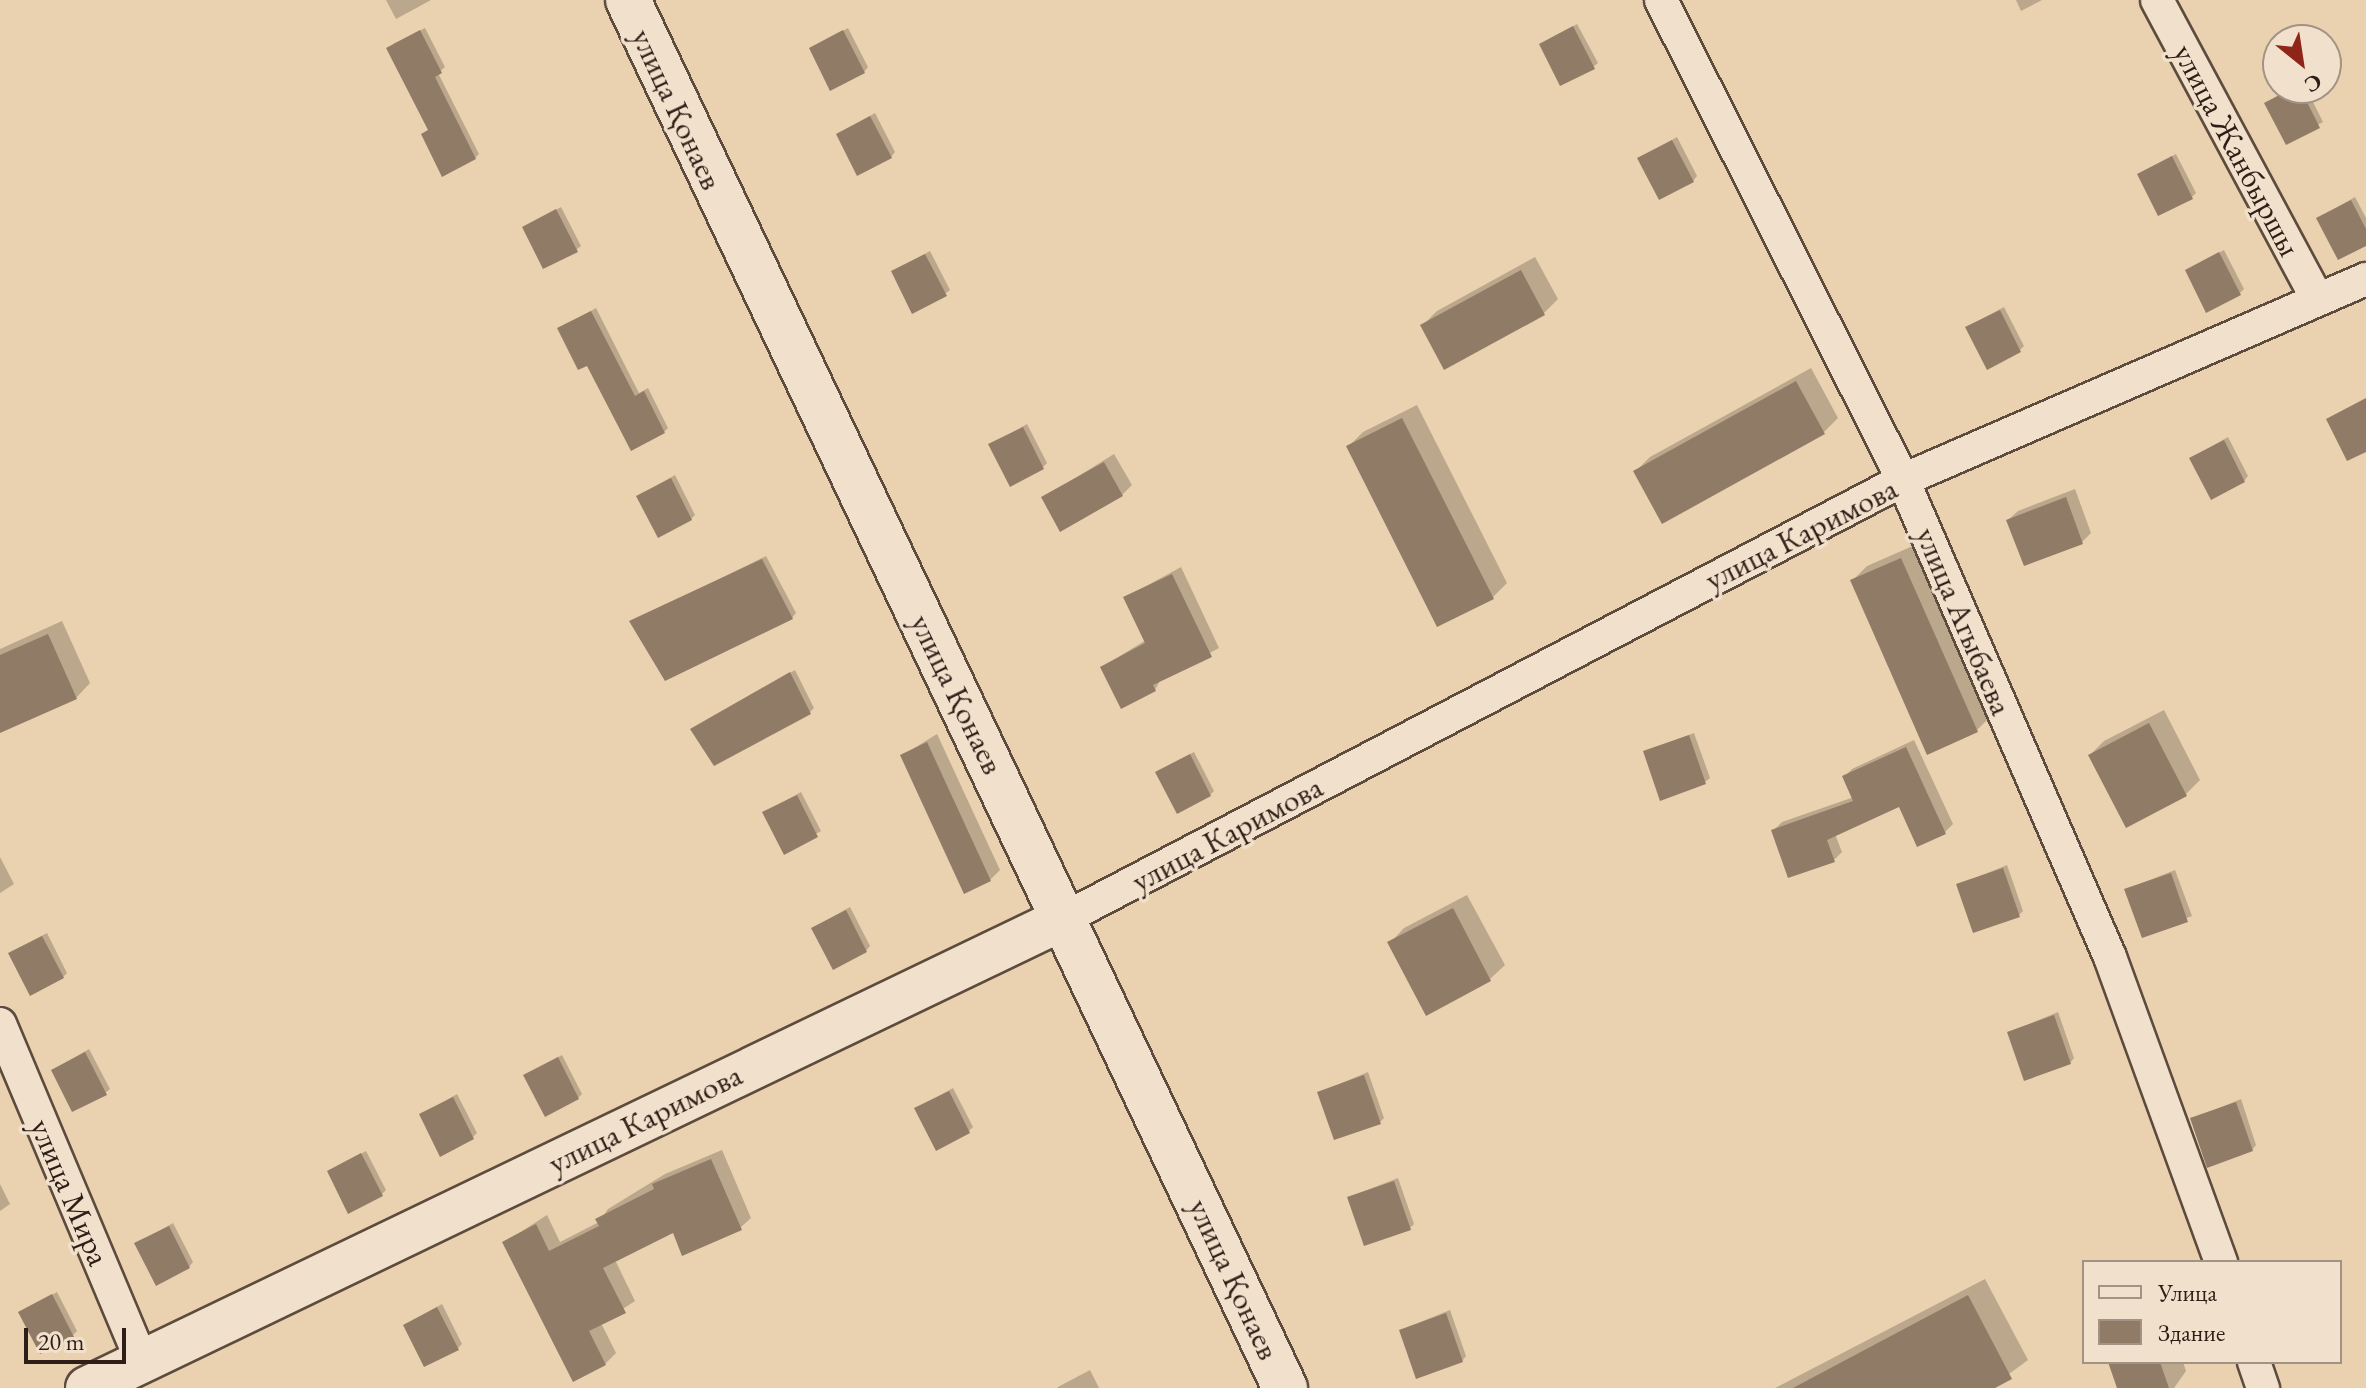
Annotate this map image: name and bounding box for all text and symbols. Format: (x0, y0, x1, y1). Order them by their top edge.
street label: улица Қонаев (623, 23, 731, 195)
north arrow (2262, 24, 2342, 104)
street label: улица Жанбыршы (2165, 37, 2309, 263)
text: С (2299, 67, 2327, 100)
street label: улица Каримова (1698, 469, 1904, 599)
street label: улица Агыбаева (1907, 521, 2021, 721)
street label: улица Қонаев (902, 608, 1012, 780)
street label: улица Каримова (1125, 768, 1329, 900)
street label: улица Каримова (542, 1056, 748, 1182)
street label: улица Мира (22, 1113, 118, 1271)
street label: улица Қонаев (1180, 1193, 1288, 1365)
legend (2082, 1260, 2342, 1364)
text: Улица (2158, 1277, 2217, 1308)
scale bar (28, 1312, 130, 1362)
text: Здание (2158, 1317, 2225, 1348)
text: 20 m (38, 1326, 85, 1357)

